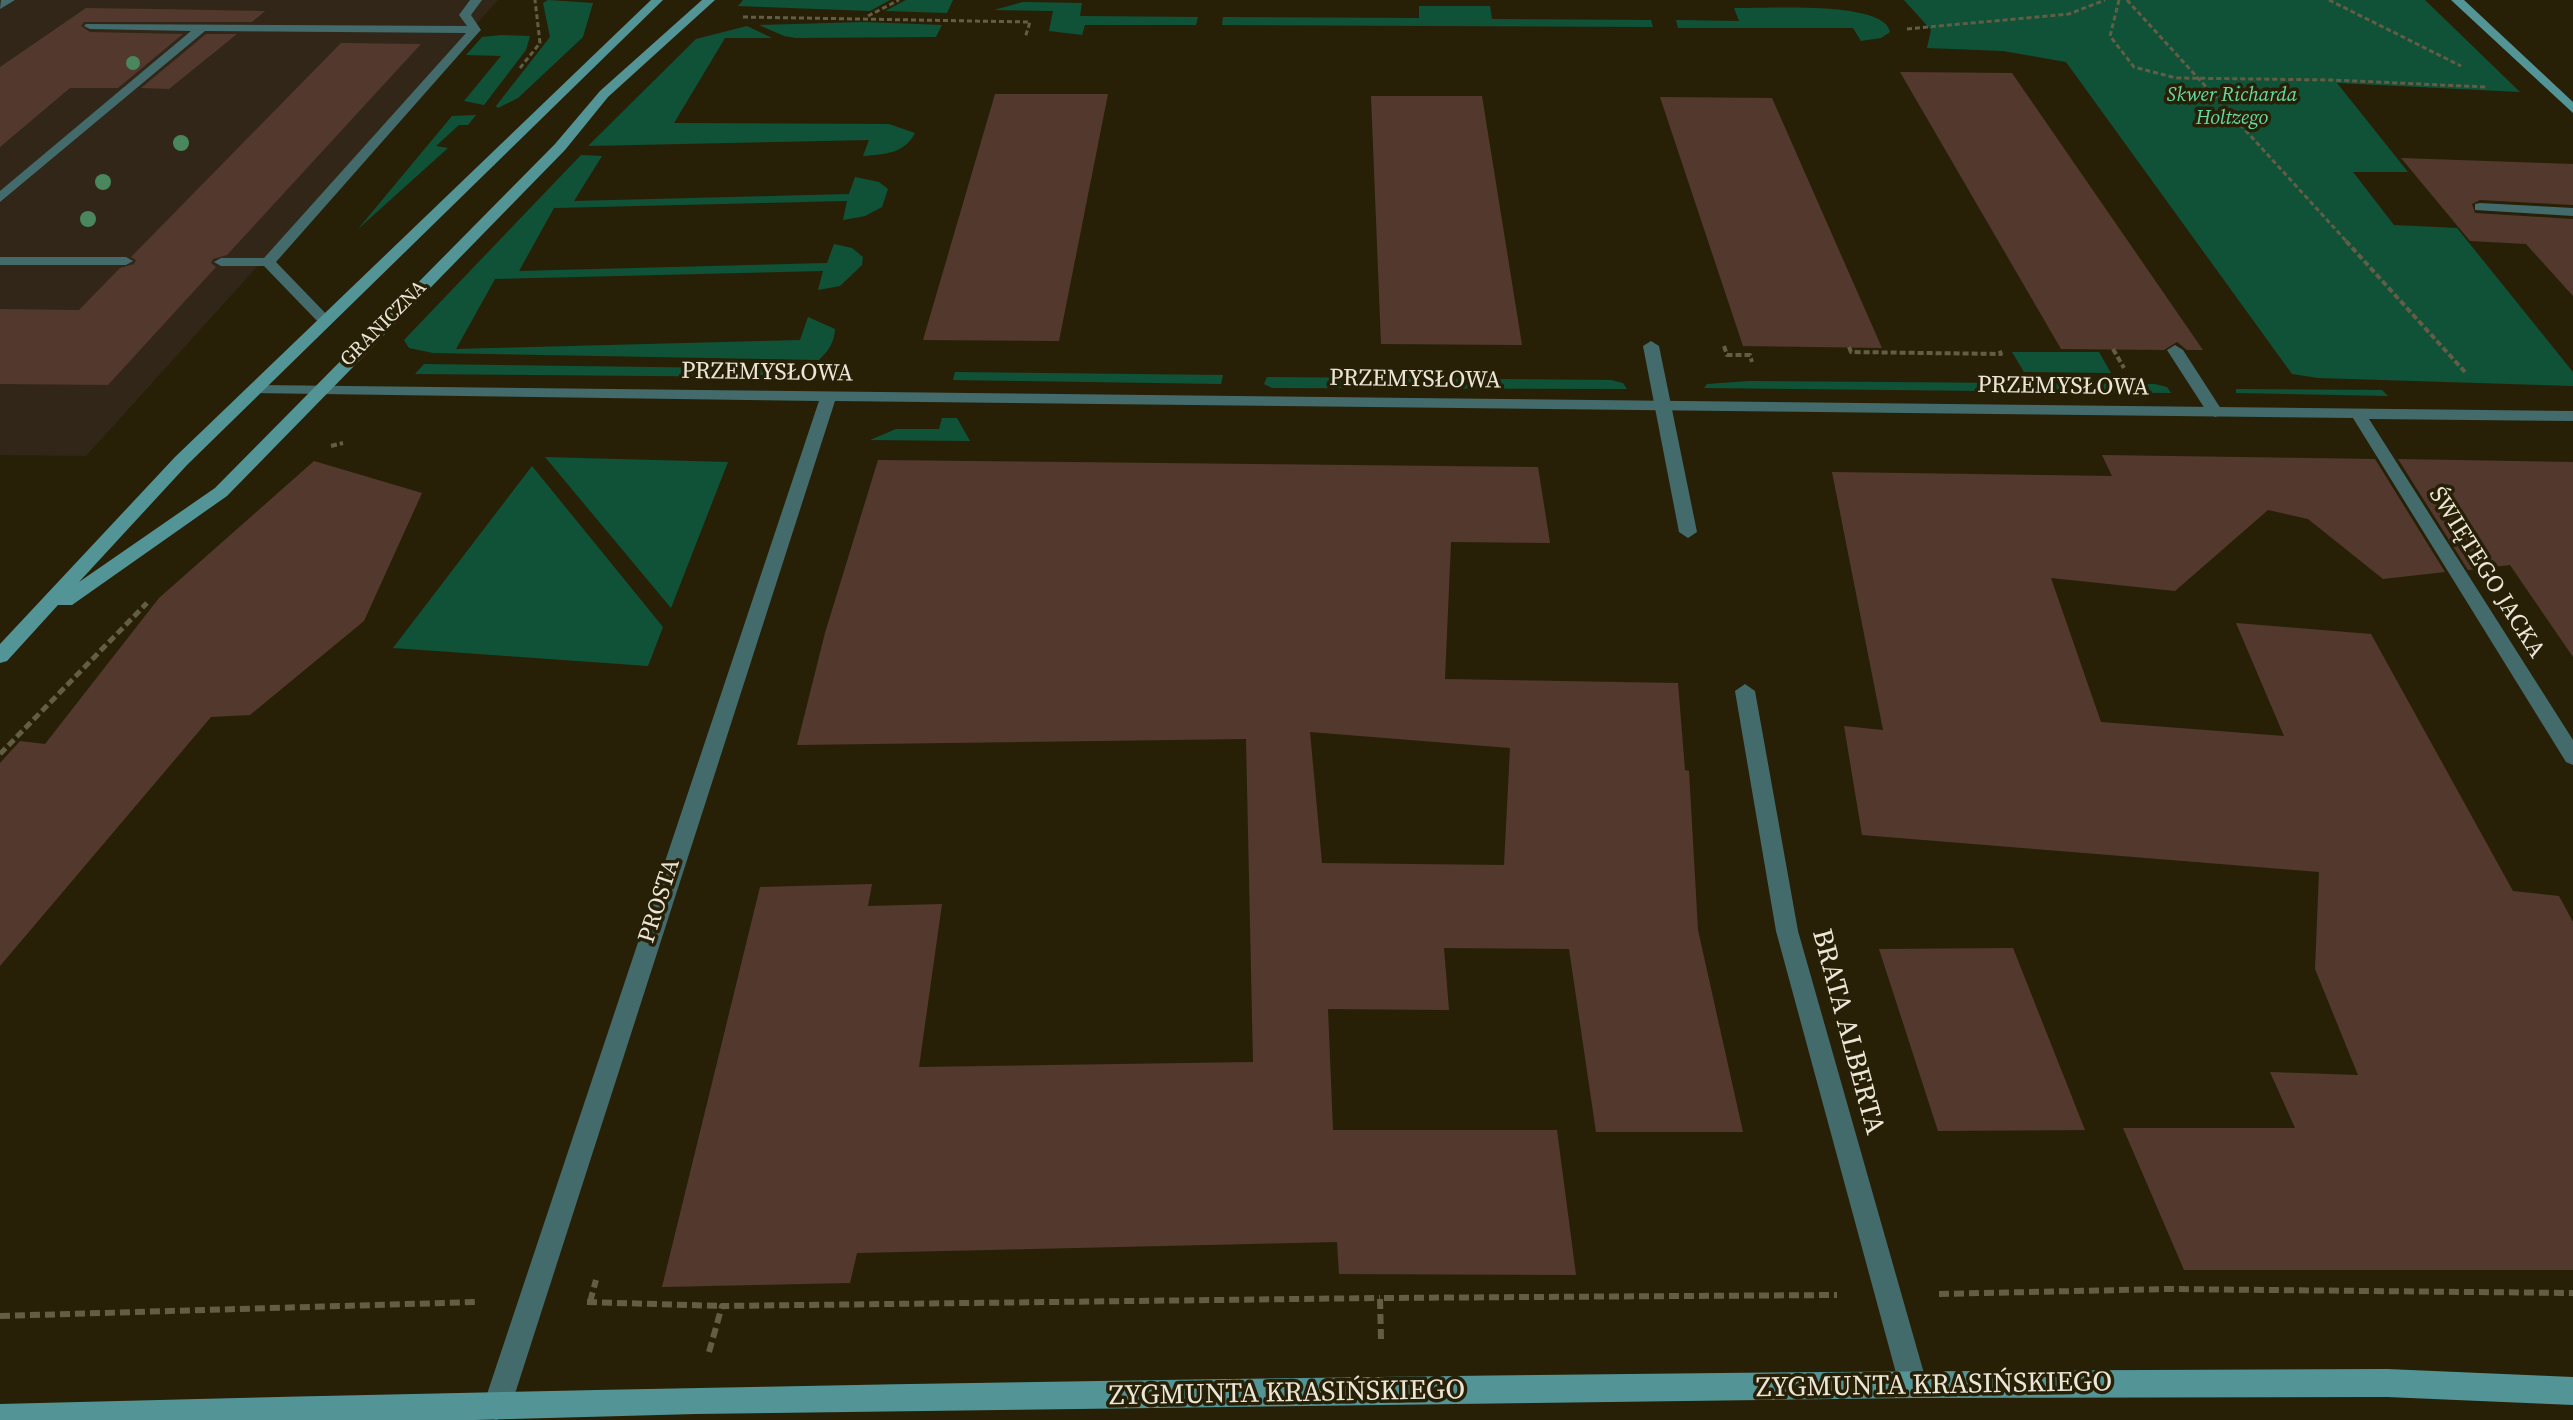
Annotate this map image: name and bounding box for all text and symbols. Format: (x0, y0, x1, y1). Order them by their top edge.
park label: Skwer Richarda Holtzego (2167, 84, 2297, 131)
street label: GRANICZNA (336, 276, 432, 372)
street label: PRZEMYSŁOWA (681, 357, 853, 389)
street label: PRZEMYSŁOWA (1329, 364, 1501, 396)
street label: PRZEMYSŁOWA (1977, 371, 2149, 403)
street label: ŚWIĘTEGO JACKA (2422, 482, 2550, 664)
street label: PROSTA (633, 855, 687, 947)
street label: BRATA ALBERTA (1803, 925, 1891, 1139)
street label: ZYGMUNTA KRASIŃSKIEGO (1756, 1366, 2112, 1406)
street label: ZYGMUNTA KRASIŃSKIEGO (1109, 1374, 1465, 1414)

